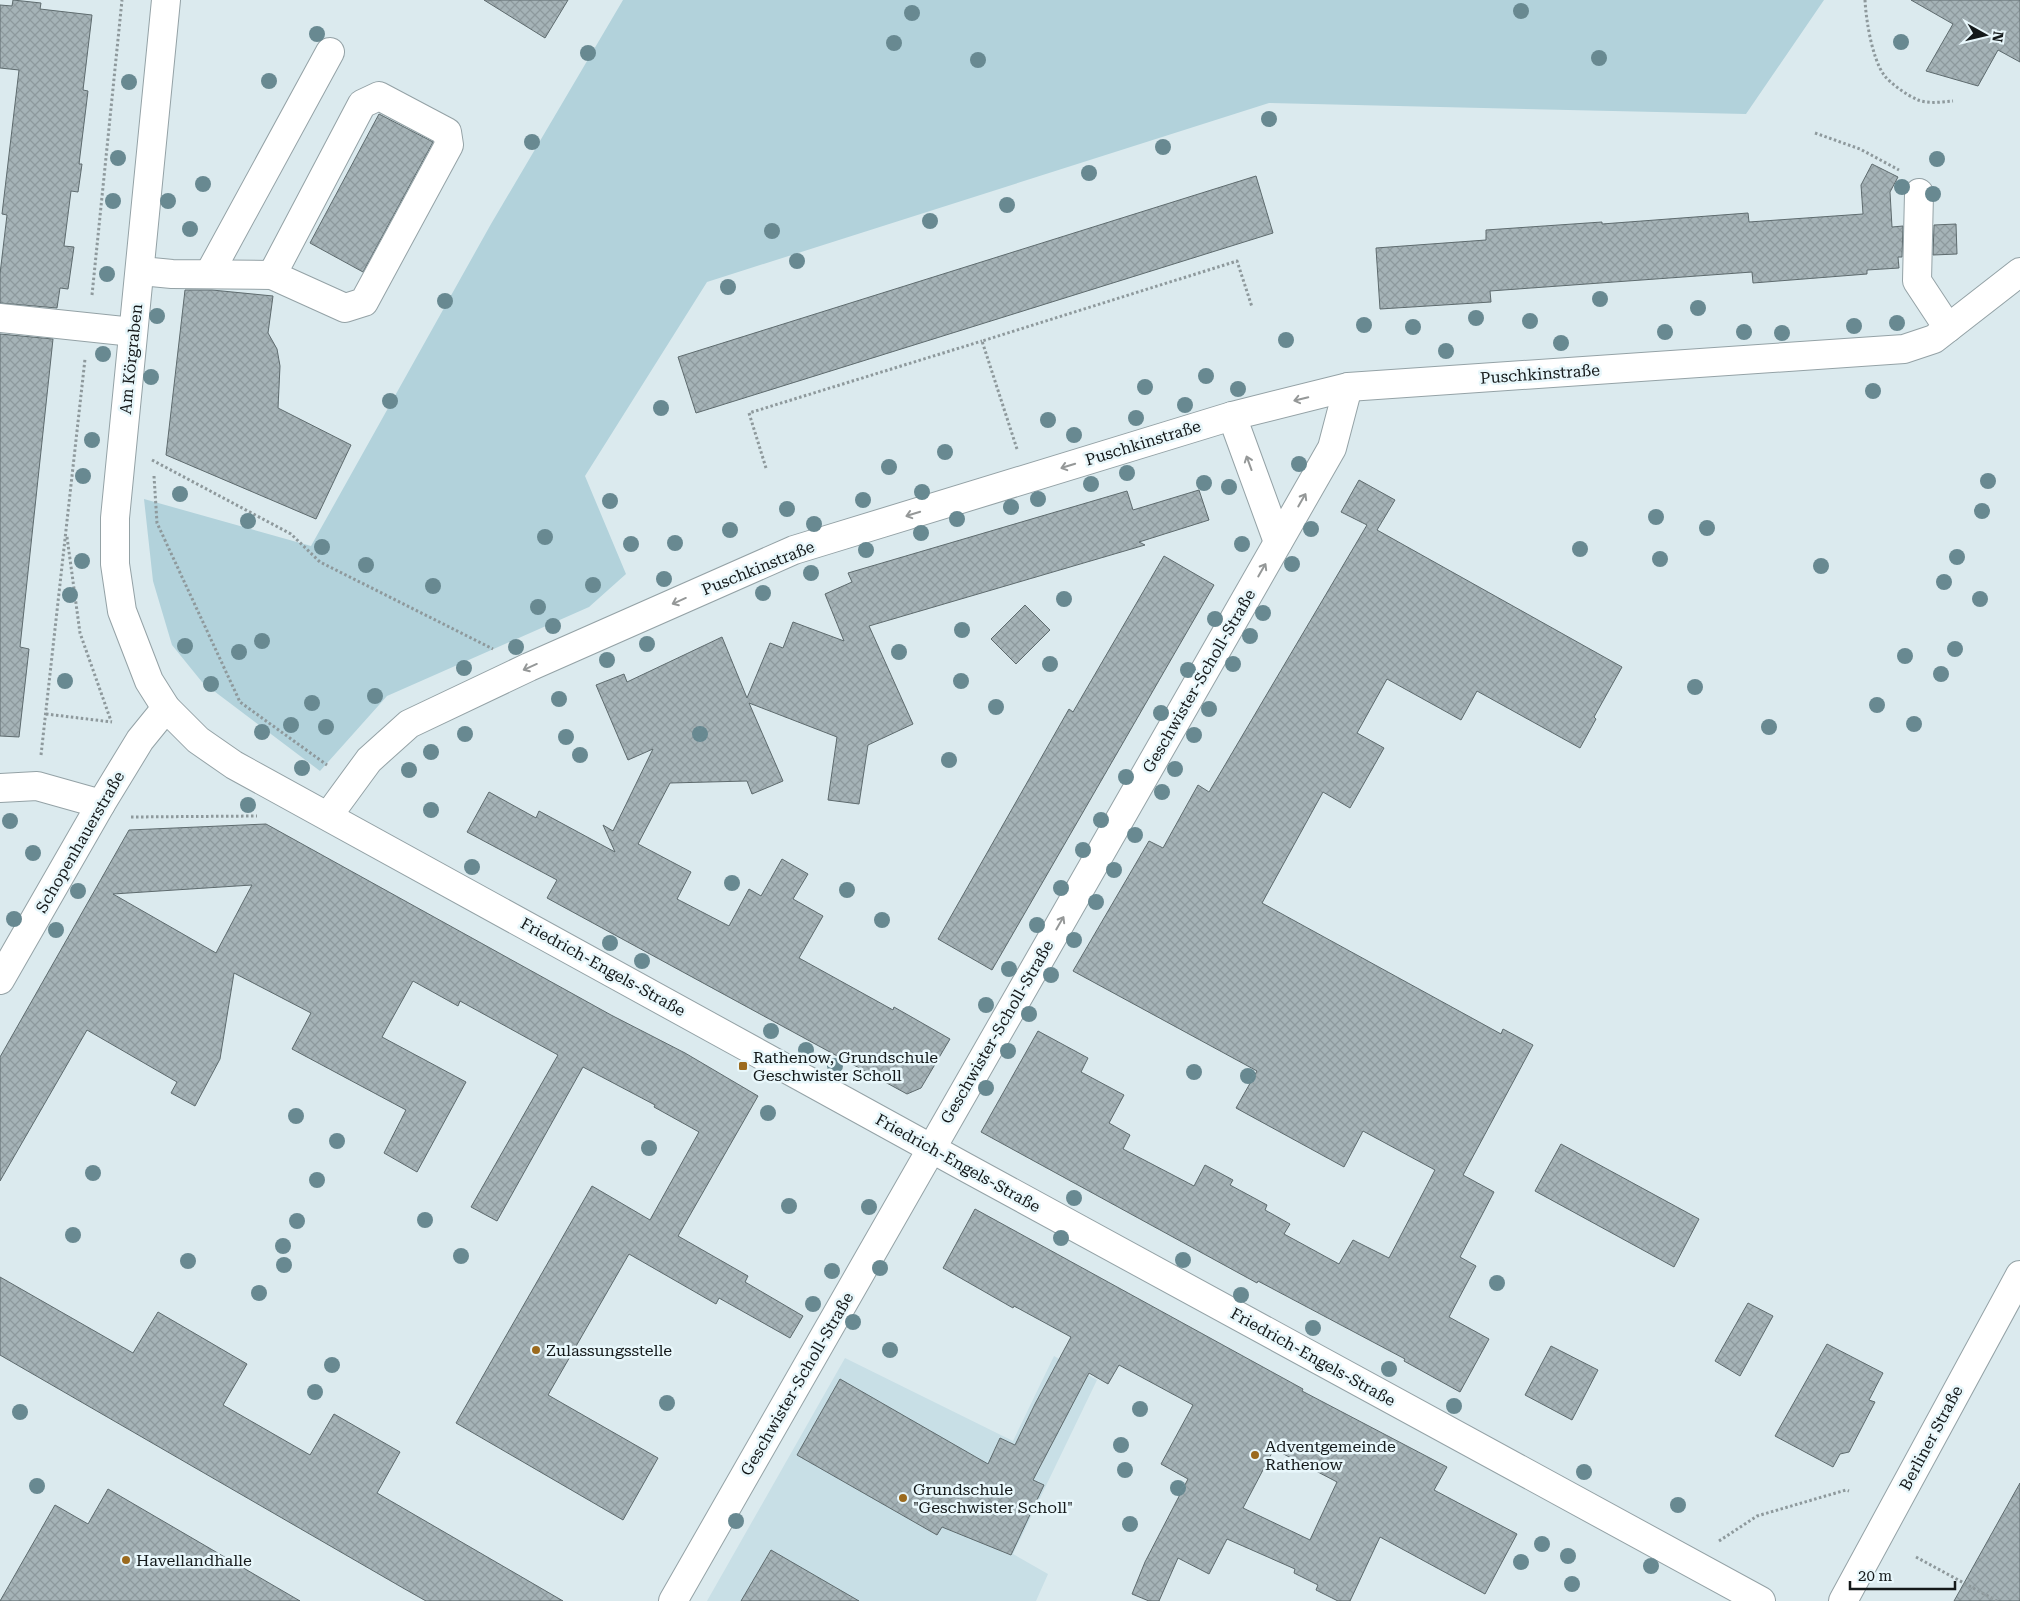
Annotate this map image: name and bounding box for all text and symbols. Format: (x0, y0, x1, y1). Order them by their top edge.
north arrow (1960, 10, 2010, 60)
text: N (1989, 30, 2007, 43)
street label: Am Körgraben (116, 303, 146, 415)
street label: Puschkinstraße (1479, 360, 1601, 388)
one-way arrow (1293, 395, 1309, 404)
street label: Puschkinstraße (1083, 416, 1203, 470)
one-way arrow (1244, 456, 1253, 472)
one-way arrow (1061, 461, 1077, 471)
one-way arrow (1298, 493, 1308, 507)
one-way arrow (905, 509, 921, 519)
street label: Puschkinstraße (699, 537, 817, 599)
one-way arrow (1258, 563, 1268, 577)
street label: Geschwister-Scholl-Straße (1139, 586, 1259, 776)
one-way arrow (672, 597, 687, 607)
one-way arrow (523, 662, 538, 672)
street label: Schopenhauerstraße (32, 768, 128, 916)
street label: Friedrich-Engels-Straße (517, 914, 689, 1020)
one-way arrow (1055, 917, 1065, 931)
street label: Geschwister-Scholl-Straße (937, 937, 1057, 1127)
place label: Rathenow, Grundschule Geschwister Scholl (753, 1048, 938, 1085)
marker: Rathenow, Grundschule Geschwister Scholl (737, 1060, 749, 1072)
street label: Friedrich-Engels-Straße (872, 1110, 1044, 1216)
street label: Geschwister-Scholl-Straße (737, 1289, 857, 1479)
street label: Friedrich-Engels-Straße (1227, 1304, 1399, 1410)
place label: Zulassungsstelle (546, 1341, 672, 1360)
marker: Zulassungsstelle (530, 1344, 542, 1356)
street label: Berliner Straße (1895, 1382, 1967, 1494)
place label: Adventgemeinde Rathenow (1265, 1437, 1396, 1474)
marker: Adventgemeinde Rathenow (1249, 1449, 1261, 1461)
place label: Grundschule "Geschwister Scholl" (913, 1480, 1073, 1517)
marker: Grundschule "Geschwister Scholl" (897, 1492, 909, 1504)
place label: Havellandhalle (136, 1551, 252, 1570)
marker: Havellandhalle (120, 1554, 132, 1566)
scale bar (1850, 1558, 1955, 1590)
text: 20 m (1858, 1567, 1893, 1585)

